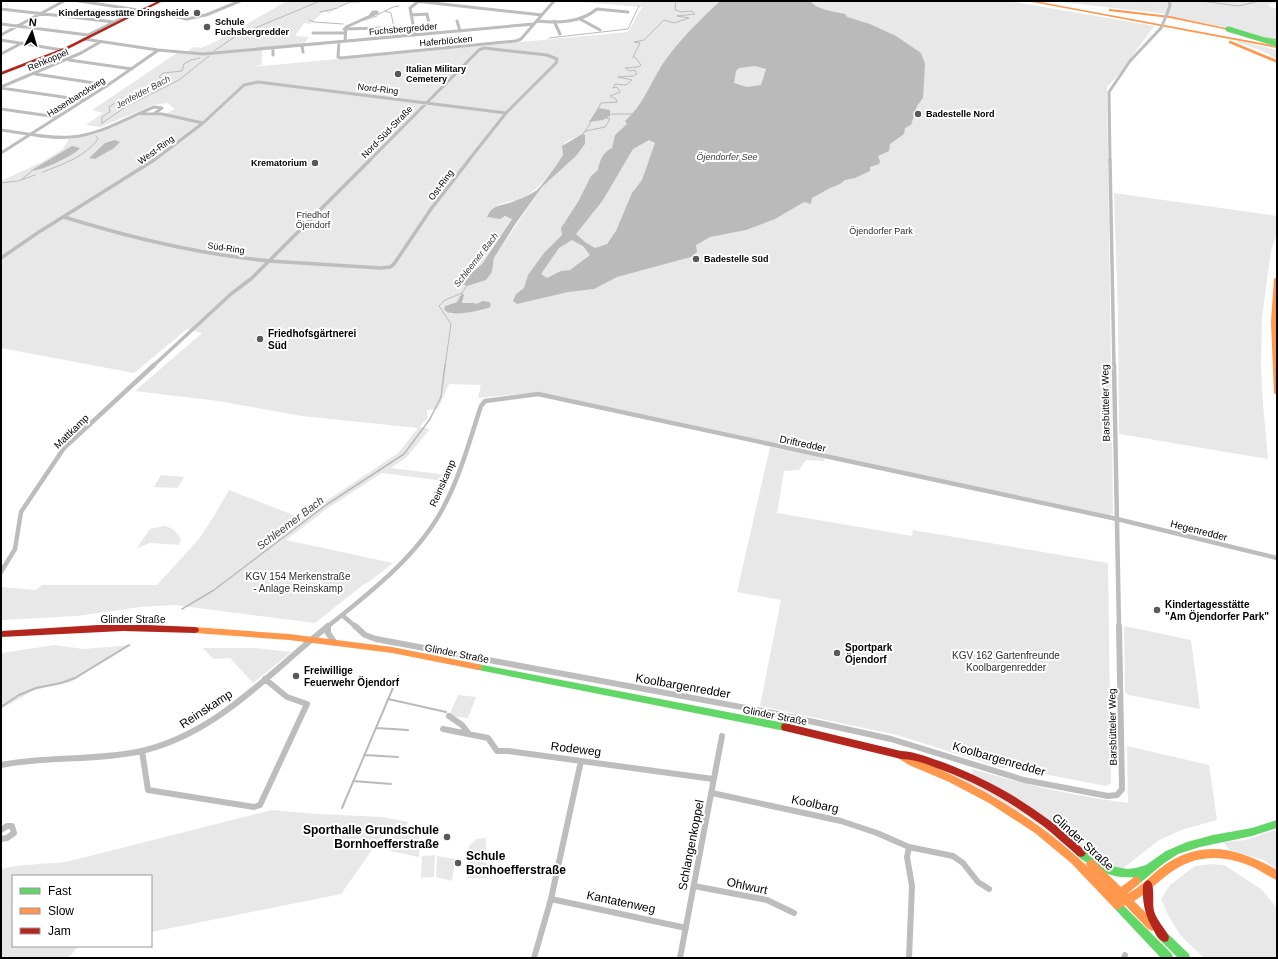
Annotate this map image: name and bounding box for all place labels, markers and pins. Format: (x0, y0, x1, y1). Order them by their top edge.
place label: Kindertagesstätte Dringsheide (58, 8, 189, 18)
marker: Kindertagesstätte Dringsheide (192, 8, 202, 18)
place label: Schule Fuchsbergredder (215, 17, 290, 37)
marker: Schule Fuchsbergredder (202, 22, 212, 32)
place label: Italian Military Cemetery (406, 64, 466, 84)
marker: Italian Military Cemetery (393, 69, 403, 79)
marker: Badestelle Nord (913, 109, 923, 119)
place label: Badestelle Nord (926, 109, 995, 119)
place label: Krematorium (251, 158, 307, 168)
marker: Krematorium (310, 158, 320, 168)
marker: Badestelle Süd (691, 254, 701, 264)
place label: Badestelle Süd (704, 254, 769, 264)
place label: Friedhofsgärtnerei Süd (268, 328, 357, 351)
marker: Friedhofsgärtnerei Süd (255, 334, 265, 344)
place label: Kindertagesstätte "Am Öjendorfer Park" (1165, 599, 1269, 622)
marker: Kindertagesstätte "Am Öjendorfer Park" (1152, 605, 1162, 615)
place label: Sportpark Öjendorf (845, 642, 893, 665)
marker: Sportpark Öjendorf (832, 648, 842, 658)
place label: Freiwillige Feuerwehr Öjendorf (304, 665, 400, 688)
marker: Freiwillige Feuerwehr Öjendorf (291, 671, 301, 681)
place label: Sporthalle Grundschule Bornhoefferstraße (303, 823, 439, 851)
marker: Sporthalle Grundschule Bornhoefferstraße (442, 832, 452, 842)
place label: Schule Bonhoefferstraße (466, 849, 566, 877)
marker: Schule Bonhoefferstraße (453, 858, 463, 868)

